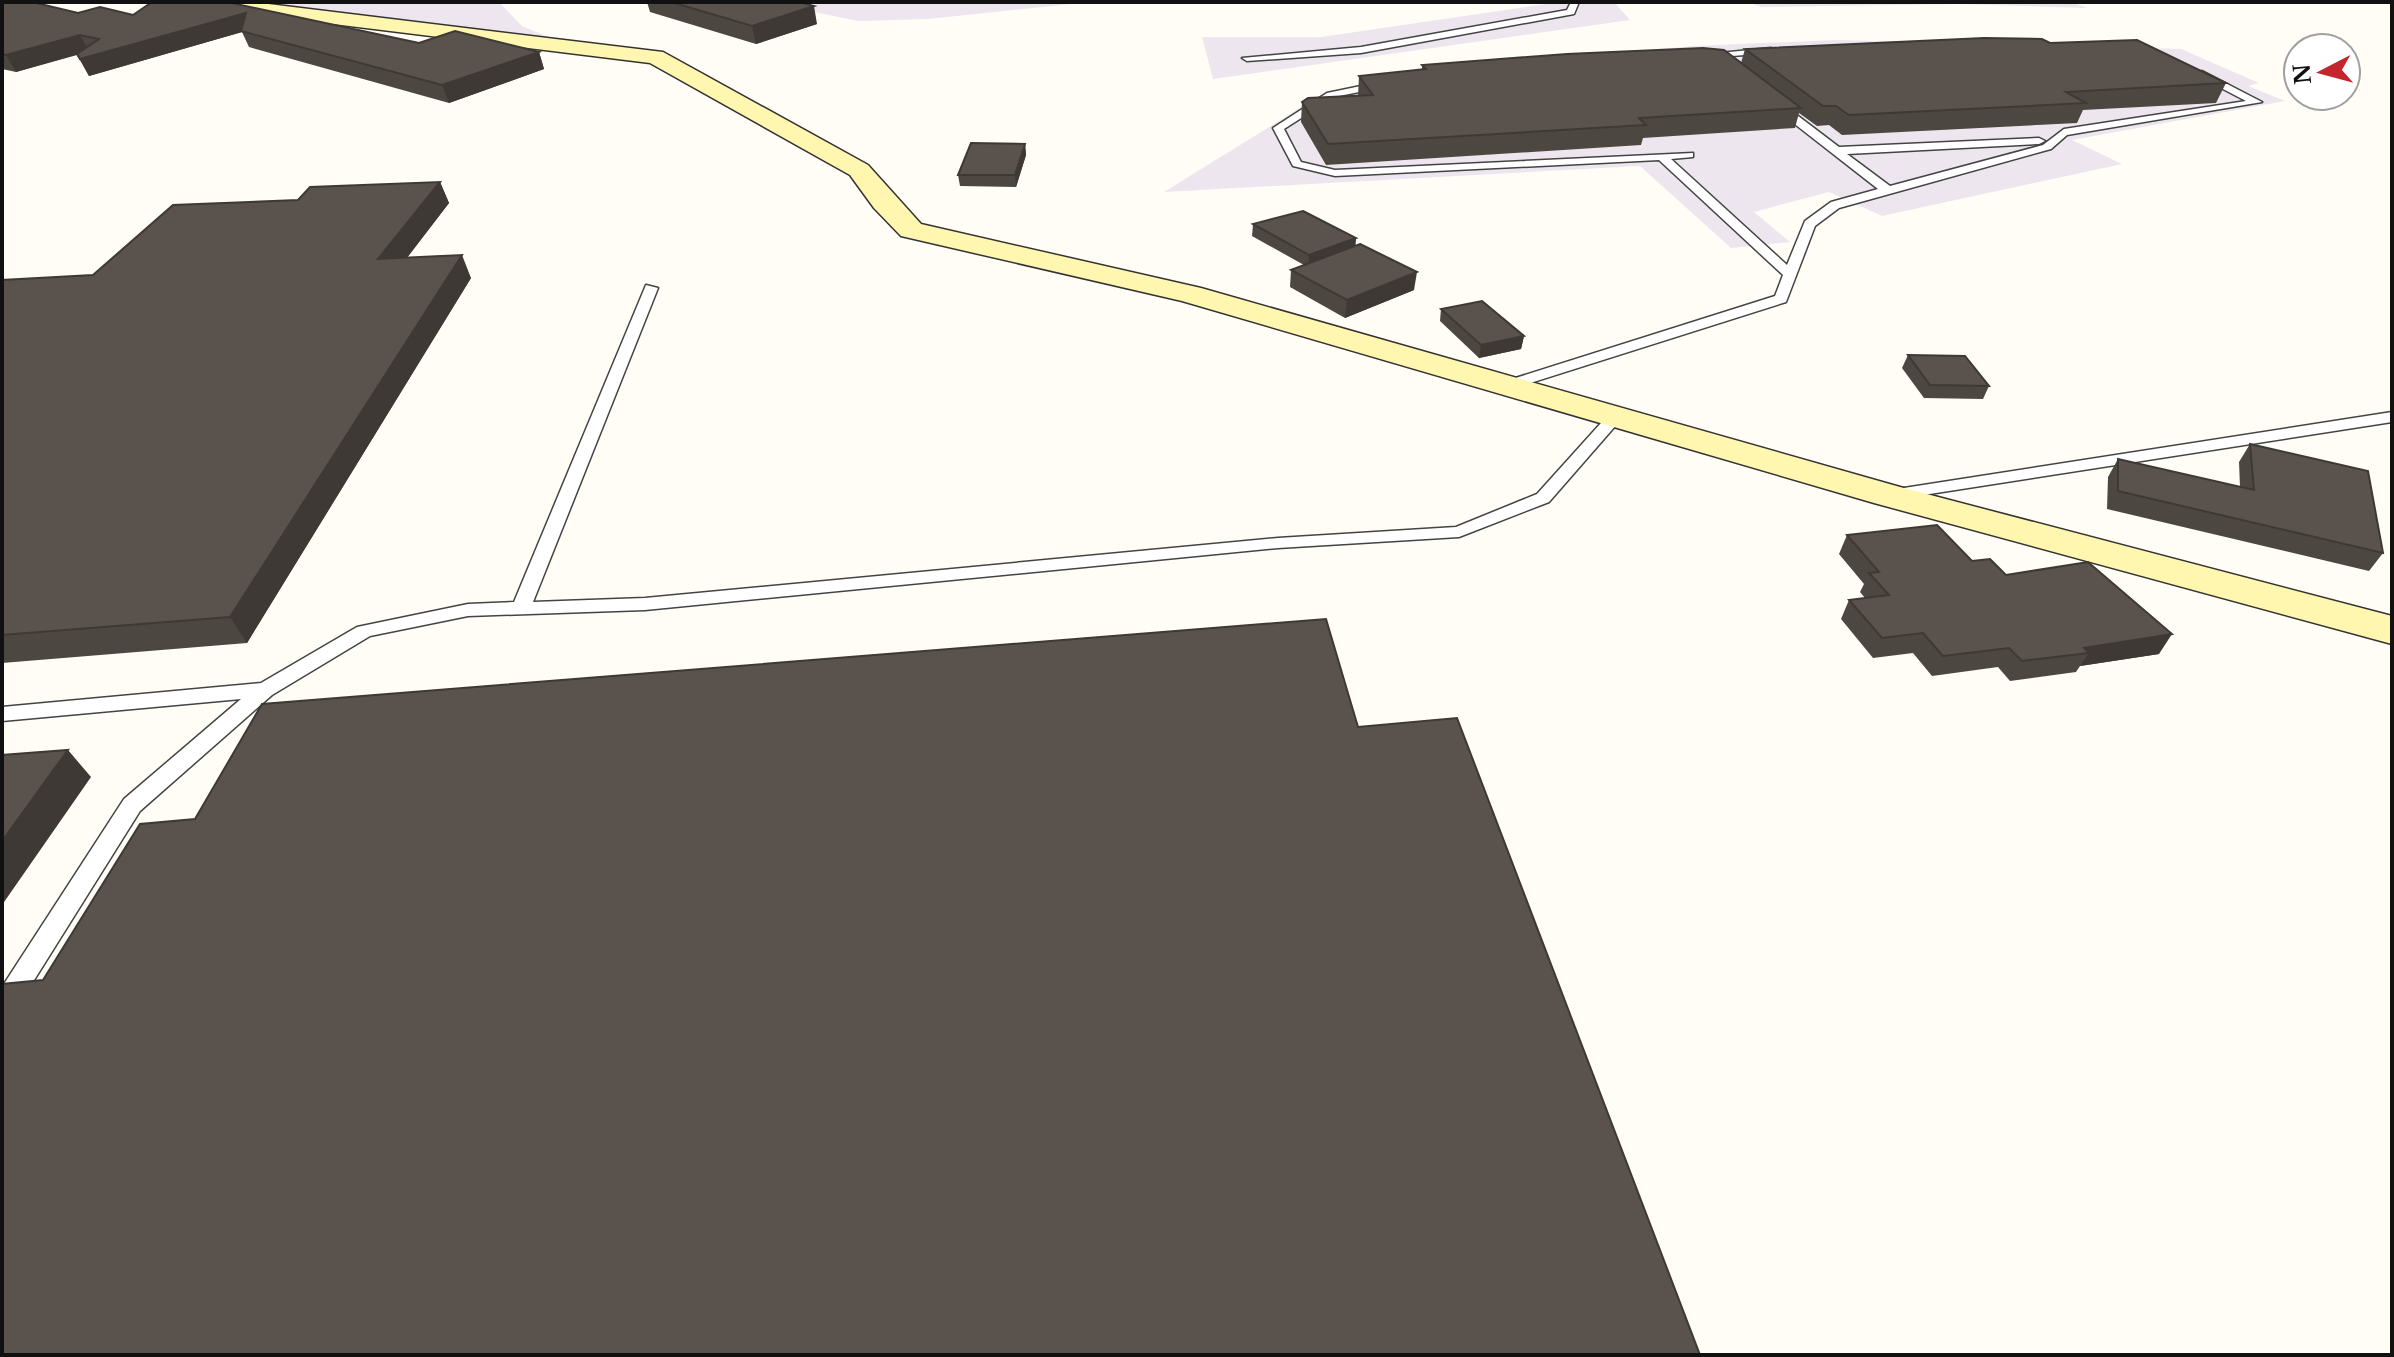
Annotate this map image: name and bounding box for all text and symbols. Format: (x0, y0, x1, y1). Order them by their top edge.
north arrow (2282, 32, 2362, 112)
text: N (2288, 62, 2317, 86)

